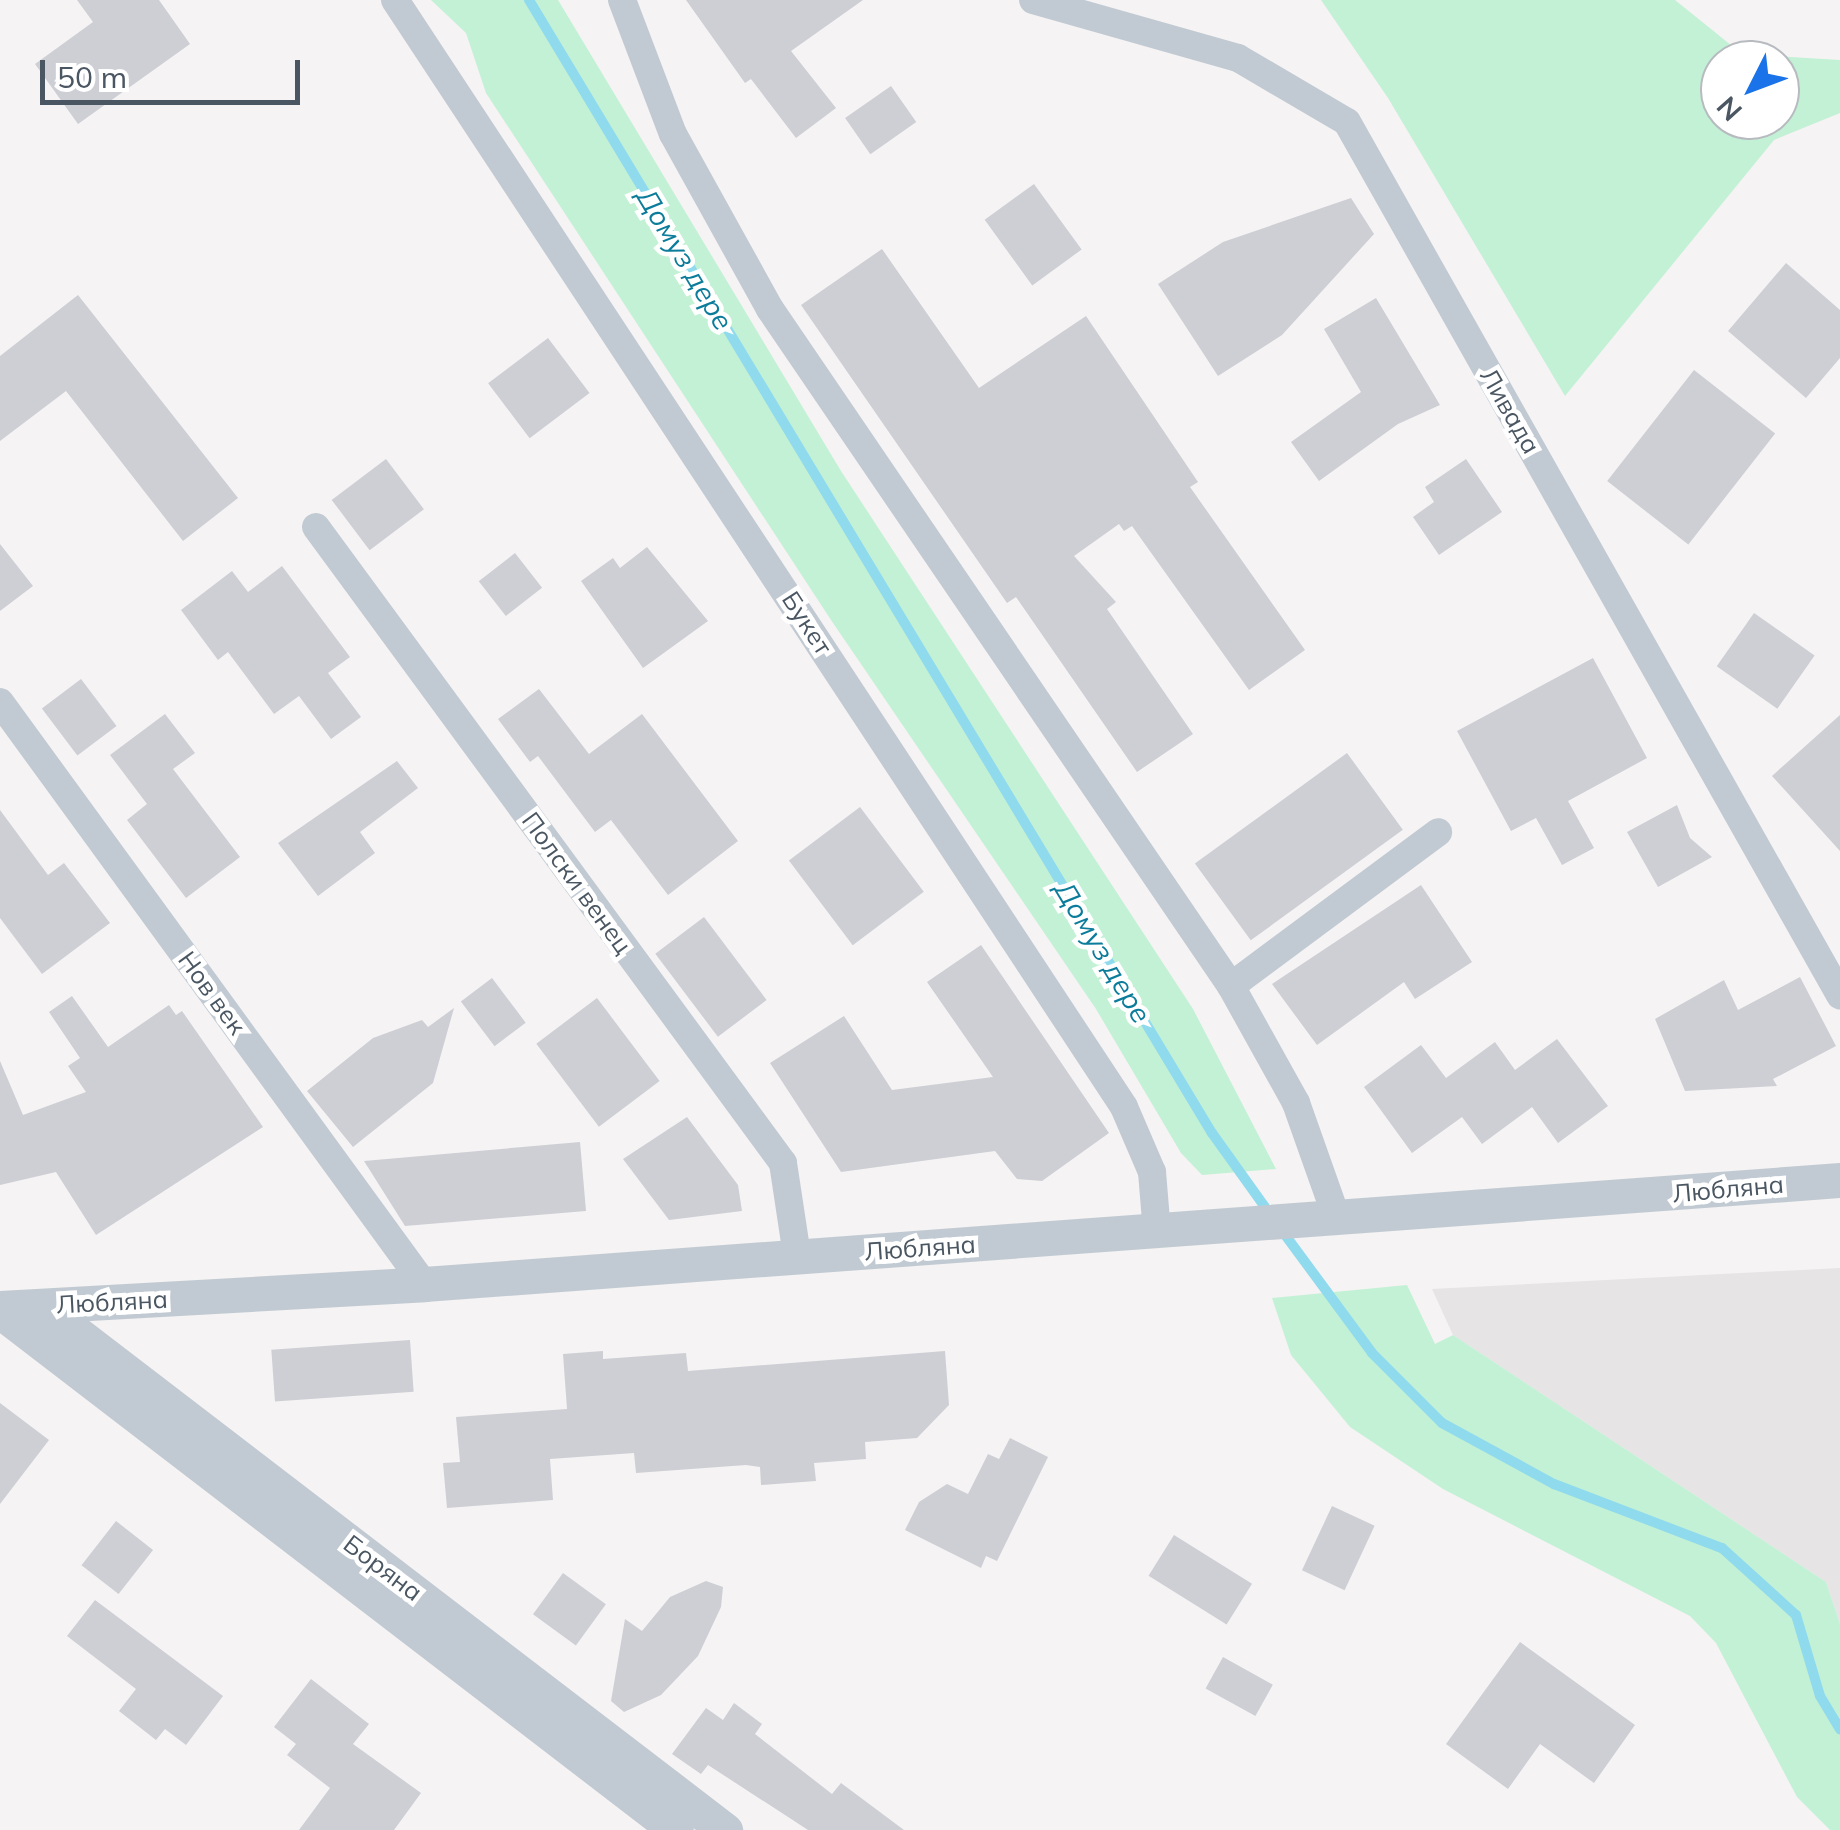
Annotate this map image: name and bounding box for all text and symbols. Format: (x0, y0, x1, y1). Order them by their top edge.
scale bar (45, 40, 305, 102)
north arrow (1700, 40, 1800, 140)
text: 50 m (57, 58, 127, 96)
text: N (1709, 90, 1749, 129)
water label: Домуз дере (630, 182, 740, 336)
street label: Ливада (1474, 363, 1546, 459)
street label: Букет (776, 586, 838, 660)
street label: Полски венец (516, 806, 638, 960)
water label: Домуз дере (1048, 875, 1158, 1029)
street label: Нов век (172, 946, 252, 1040)
street label: Любляна (1671, 1169, 1785, 1209)
street label: Любляна (863, 1229, 977, 1267)
street label: Любляна (55, 1284, 169, 1320)
street label: Боряна (338, 1529, 428, 1607)

